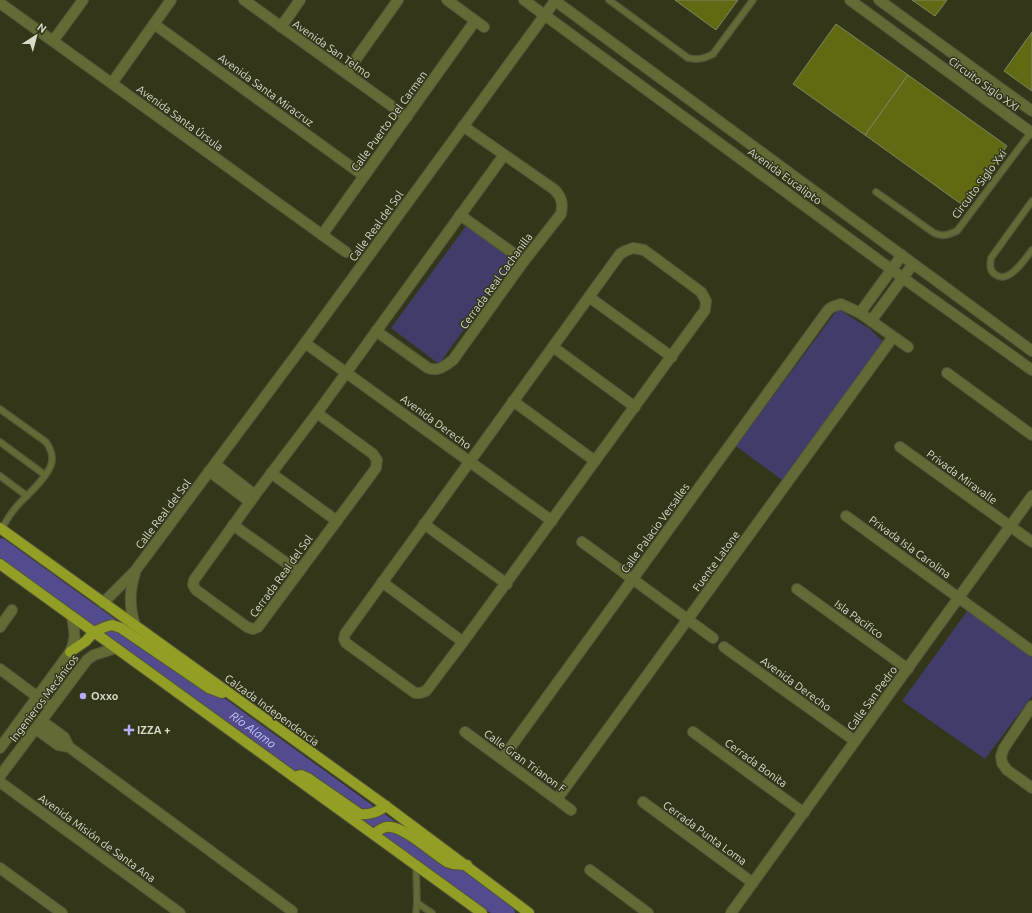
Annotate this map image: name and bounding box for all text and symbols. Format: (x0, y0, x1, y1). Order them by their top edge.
north arrow (16, 16, 56, 56)
street label: Avenida San Telmo (291, 18, 373, 80)
text: N (35, 21, 49, 35)
street label: Avenida Santa Miracruz (216, 51, 316, 129)
street label: Circuito Siglo XXI (946, 54, 1022, 114)
street label: Calle Puerto Del Carmen (349, 69, 429, 173)
street label: Avenida Santa Úrsula (135, 82, 226, 153)
street label: Avenida Eucalipto (746, 145, 824, 207)
street label: Circuito Siglo Xxi (949, 147, 1009, 221)
street label: Calle Real del Sol (347, 189, 406, 263)
street label: Cerrada Real Cachanilla (457, 231, 535, 331)
street label: Avenida Derecho (399, 392, 473, 452)
street label: Privada Miravalle (925, 447, 999, 507)
street label: Calle Real del Sol (133, 477, 193, 551)
street label: Calle Palacio Versalles (618, 481, 692, 575)
street label: Privada Isla Carolina (867, 513, 953, 581)
street label: Fuente Latone (690, 529, 742, 593)
street label: Cerrada Real del Sol (247, 533, 315, 619)
street label: Isla Pacifico (832, 597, 886, 641)
street label: Ingenieros Mecánicos (7, 652, 81, 744)
street label: Avenida Derecho (759, 654, 833, 714)
street label: Calle San Pedro (845, 664, 899, 732)
street label: Calzada Independencia (223, 672, 321, 748)
place label: Oxxo (91, 690, 119, 702)
marker: Oxxo (78, 691, 88, 701)
water label: Río Alamo (228, 709, 279, 751)
place label: IZZA + (137, 724, 170, 736)
marker: IZZA + (124, 725, 134, 735)
street label: Calle Gran Trianon F (482, 727, 568, 795)
street label: Cerrada Bonita (723, 736, 789, 790)
street label: Avenida Misión de Santa Ana (36, 792, 158, 884)
street label: Cerrada Punta Loma (661, 799, 749, 867)

